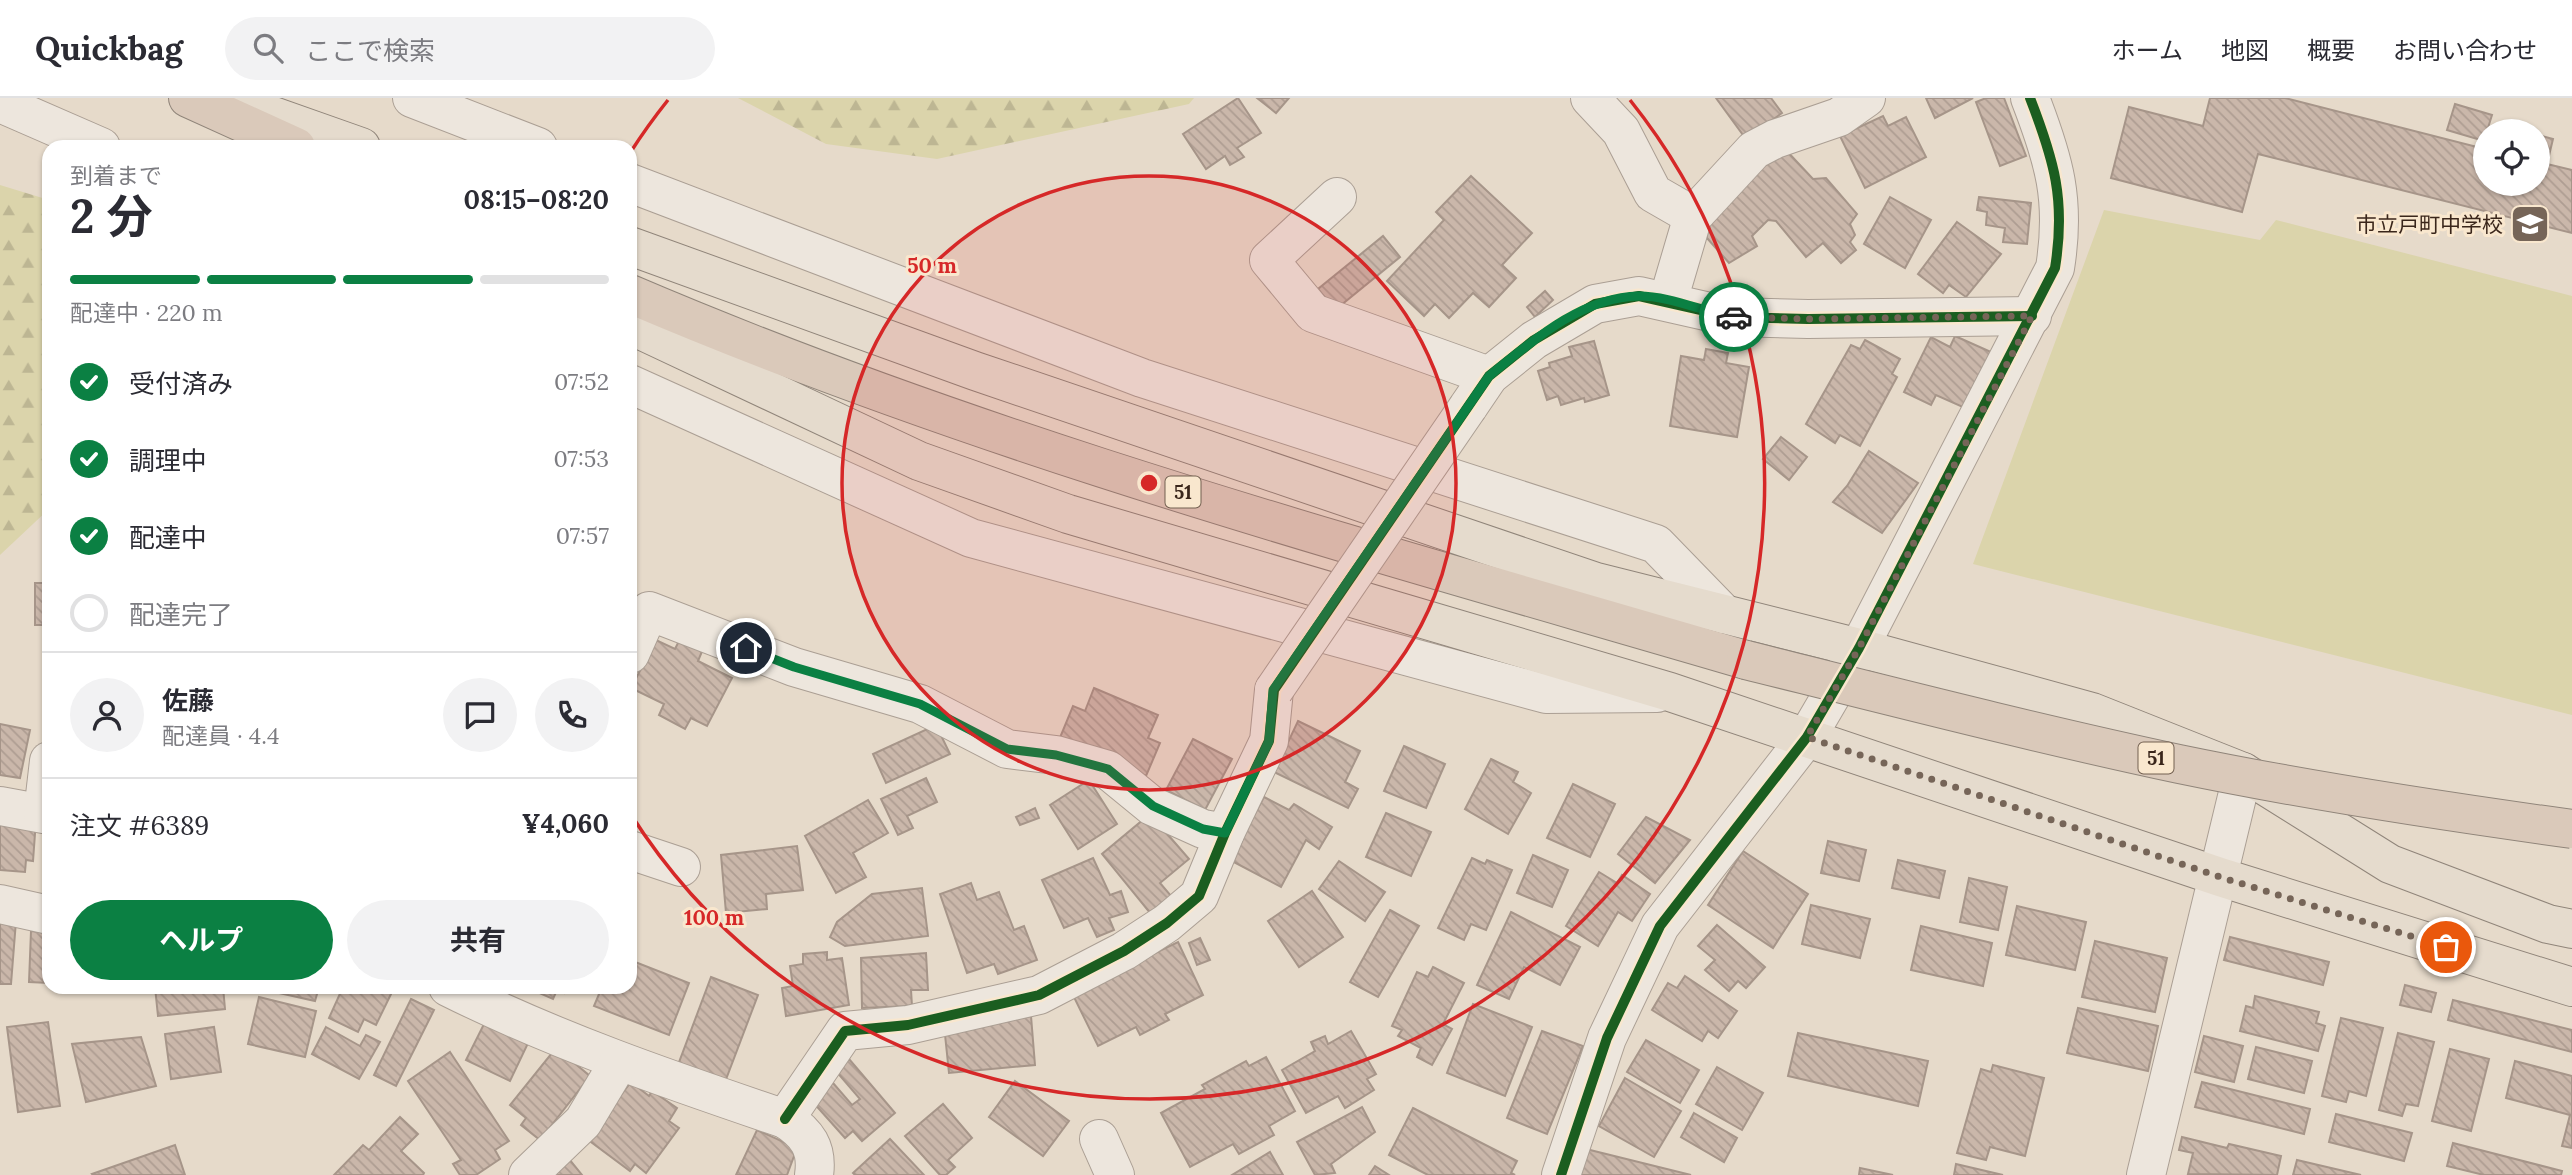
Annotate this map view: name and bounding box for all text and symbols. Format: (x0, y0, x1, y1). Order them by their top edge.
search box (225, 17, 715, 80)
text: Quickbag (35, 27, 183, 69)
icon: search (249, 29, 287, 67)
text: ここで検索 (305, 34, 435, 67)
text: ホーム (2112, 35, 2183, 66)
text: 地図 (2221, 35, 2269, 66)
text: 概要 (2307, 35, 2355, 66)
text: お問い合わせ (2393, 35, 2537, 66)
map controls (2473, 119, 2550, 196)
button: locate (2473, 119, 2550, 196)
text: 到着まで (70, 161, 162, 190)
text: 08:15–08:20 (464, 183, 609, 216)
text: 2 分 (70, 187, 153, 246)
school or university icon: 市立戸町中学校 (2509, 203, 2551, 245)
place label: 市立戸町中学校 (2356, 211, 2503, 238)
text: 50 m (907, 252, 957, 279)
courier (1699, 282, 1769, 352)
text: 配達中 · 220 m (70, 298, 222, 327)
icon: car (1715, 298, 1753, 336)
icon: check (70, 363, 108, 401)
text: 受付済み (129, 367, 233, 400)
text: 07:52 (554, 367, 609, 396)
icon: check (70, 440, 108, 478)
text: 調理中 (129, 444, 207, 477)
text: 07:53 (554, 444, 609, 473)
centre of rings (1137, 471, 1161, 495)
road number: 51 (1166, 476, 1200, 508)
icon: check (70, 517, 108, 555)
text: 配達中 (129, 521, 207, 554)
text: 07:57 (556, 521, 609, 550)
text: 配達完了 (129, 598, 233, 631)
pin (716, 618, 776, 678)
icon: home (727, 629, 765, 667)
button: person (70, 678, 144, 752)
button: chat (443, 678, 517, 752)
button: phone (535, 678, 609, 752)
text: 佐藤 (162, 684, 214, 717)
text: 配達員 · 4.4 (162, 721, 279, 750)
road number: 51 (2138, 743, 2174, 774)
text: ¥4,060 (522, 807, 609, 840)
text: 注文 #6389 (70, 809, 209, 842)
button: ヘルプ (70, 900, 333, 980)
button: 共有 (347, 900, 609, 980)
text: 100 m (684, 904, 744, 931)
pin (2416, 917, 2476, 977)
icon: bag (2427, 928, 2465, 966)

